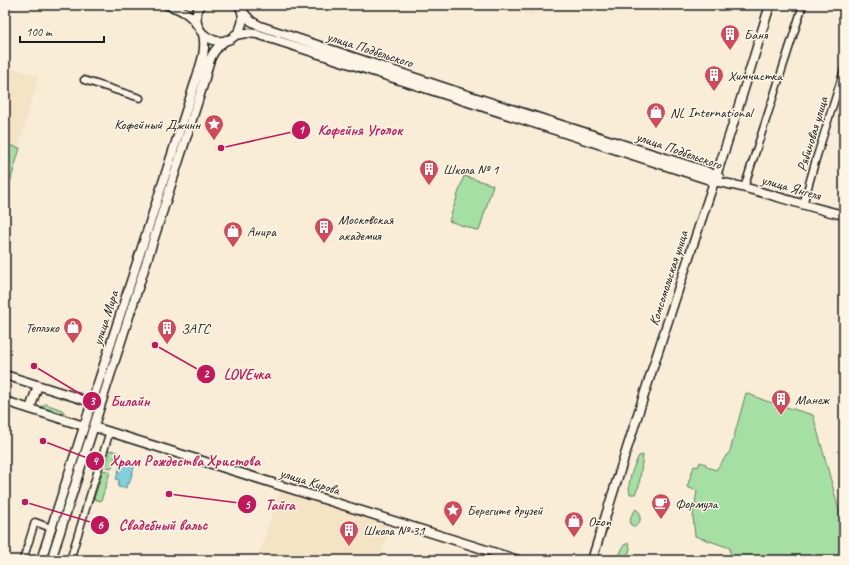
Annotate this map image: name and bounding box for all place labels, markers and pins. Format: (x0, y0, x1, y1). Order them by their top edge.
building icon: Баня (719, 23, 741, 51)
place label: Баня (744, 26, 769, 43)
building icon: Химчистка (703, 64, 725, 92)
place label: Химчистка (728, 67, 783, 84)
shop icon: NL International (645, 101, 667, 129)
place label: NL International (670, 104, 755, 121)
place icon: Кофейный Джинн (203, 113, 225, 141)
place label: Кофейный Джинн (114, 116, 201, 133)
callout: Кофейня Уголок (291, 116, 410, 143)
building icon: Школа № 1 (418, 158, 440, 186)
place label: Школа № 1 (443, 161, 499, 178)
place label: Московская академия (338, 211, 394, 244)
building icon: Московская академия (313, 216, 335, 244)
shop icon: Анира (222, 220, 244, 248)
place label: Анира (247, 223, 277, 240)
shop icon: Теплэко (62, 316, 84, 344)
building icon: ЗАГС (156, 317, 178, 345)
place label: Теплэко (26, 319, 60, 336)
place label: ЗАГС (181, 320, 212, 337)
callout: LOVEчка (196, 360, 279, 387)
callout: Билайн (82, 388, 157, 415)
building icon: Манеж (770, 388, 792, 416)
place label: Манеж (795, 391, 831, 408)
callout: Храм Рождества Христова (85, 448, 266, 475)
callout: Тайга (237, 491, 303, 518)
cafe icon: Формула (650, 492, 672, 520)
place label: Формула (675, 495, 719, 512)
place icon: Берегите друзей (442, 499, 464, 527)
place label: Берегите друзей (467, 502, 544, 519)
shop icon: Ozon (563, 510, 585, 538)
callout: Свадебный вальс (90, 512, 215, 539)
place label: Ozon (588, 513, 612, 530)
building icon: Школа № 31 (338, 519, 360, 547)
place label: Школа № 31 (363, 522, 426, 539)

